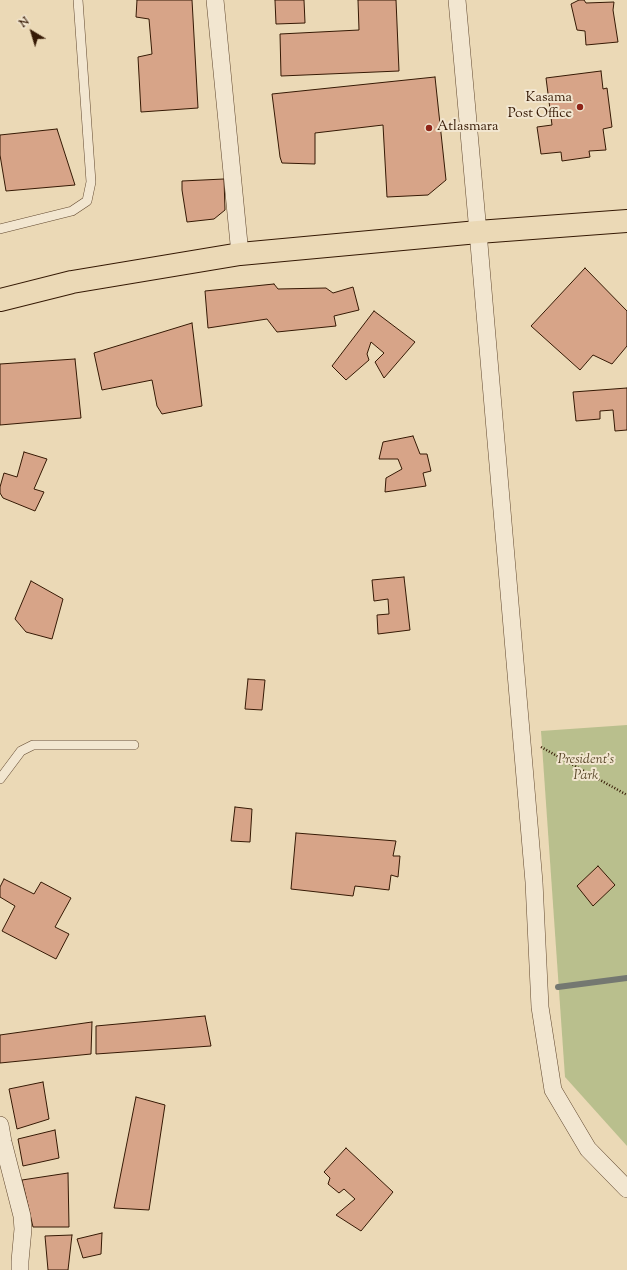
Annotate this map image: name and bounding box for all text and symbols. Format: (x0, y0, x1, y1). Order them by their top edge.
north arrow (12, 12, 52, 52)
text: N (16, 14, 33, 32)
place label: Kasama Post Office (508, 91, 572, 124)
marker: Kasama Post Office (575, 102, 585, 112)
place label: Atlasmara (437, 120, 498, 136)
marker: Atlasmara (424, 123, 434, 133)
park label: President's Park (558, 753, 614, 786)

